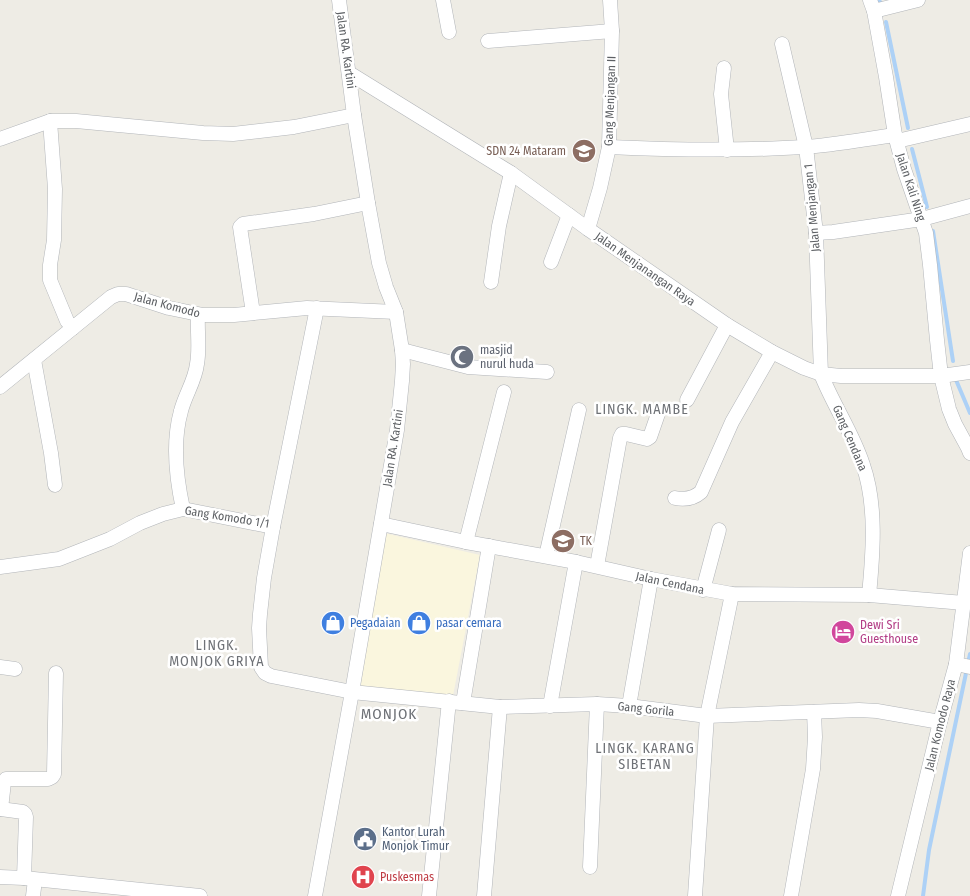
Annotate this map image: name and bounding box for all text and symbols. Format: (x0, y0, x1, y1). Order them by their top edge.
street label: Jalan RA. Kartini (334, 10, 358, 90)
street label: Gang Menjangan II (601, 56, 619, 146)
school or university icon: SDN 24 Mataram (571, 138, 597, 164)
place label: SDN 24 Mataram (486, 144, 566, 158)
street label: Jalan Kali Ning (893, 151, 929, 223)
street label: Jalan Menjangan 1 (801, 163, 823, 253)
street label: Jalan Menjanangan Raya (592, 229, 698, 309)
street label: Jalan Komodo (132, 289, 202, 321)
place label: masjid nurul huda (480, 343, 534, 371)
mosque icon: masjid nurul huda (449, 344, 475, 370)
district label: LINGK. MAMBE (595, 401, 689, 418)
street label: Gang Cendana (830, 403, 870, 473)
street label: Jalan RA. Kartini (380, 408, 406, 488)
street label: Gang Komodo 1/1 (184, 503, 270, 531)
school or university icon: TK (550, 528, 576, 554)
place label: TK (580, 534, 593, 548)
street label: Jalan Cendana (634, 569, 706, 597)
shop icon: Pegadaian (320, 610, 346, 636)
shop icon: pasar cemara (406, 610, 432, 636)
place label: Pegadaian (350, 616, 401, 630)
place label: pasar cemara (436, 616, 502, 630)
place label: Dewi Sri Guesthouse (860, 618, 918, 646)
hotel icon: Dewi Sri Guesthouse (830, 619, 856, 645)
district label: LINGK. MONJOK GRIYA (169, 637, 265, 670)
street label: Jalan Komodo Raya (922, 678, 958, 772)
street label: Gang Gorila (617, 699, 675, 719)
district label: MONJOK (361, 705, 417, 723)
district label: LINGK. KARANG SIBETAN (595, 740, 695, 773)
place label: Kantor Lurah Monjok Timur (382, 825, 450, 853)
public building icon: Kantor Lurah Monjok Timur (352, 826, 378, 852)
hospital icon: Puskesmas (350, 864, 376, 890)
place label: Puskesmas (380, 870, 434, 884)

